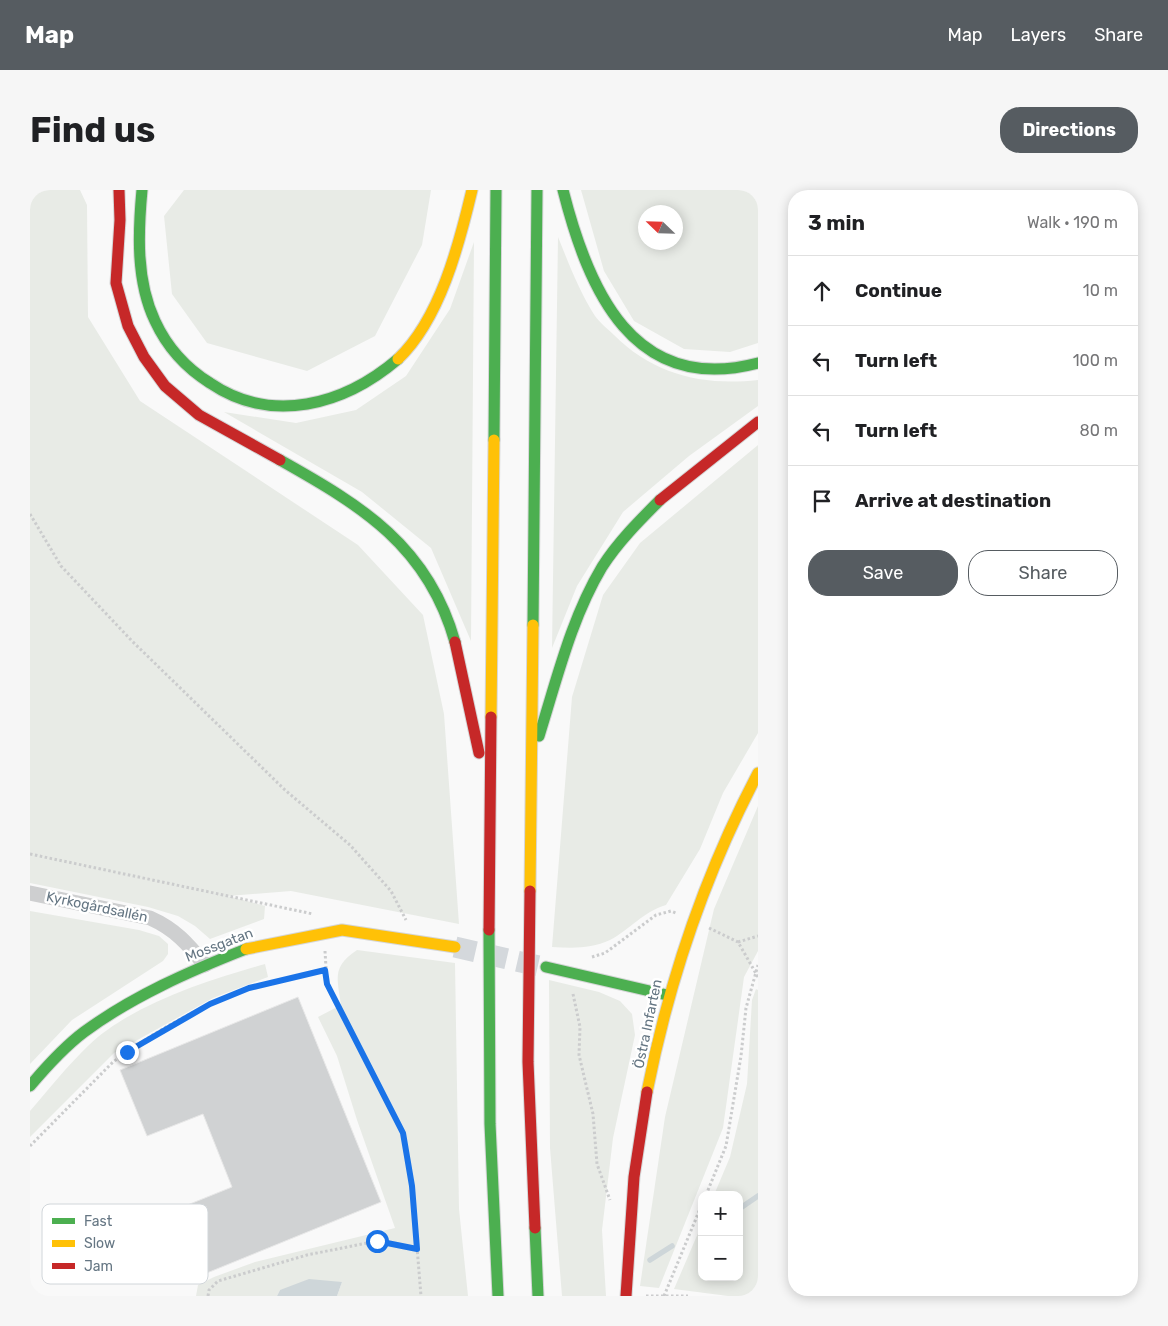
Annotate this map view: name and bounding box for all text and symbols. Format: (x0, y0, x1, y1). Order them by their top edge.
text: Map (25, 21, 74, 49)
text: Map (948, 24, 983, 46)
text: Layers (1011, 24, 1066, 46)
text: Share (1094, 24, 1143, 46)
button: Directions (1000, 107, 1138, 153)
text: Find us (30, 109, 155, 151)
north arrow (638, 205, 683, 250)
text: 3 min (808, 210, 865, 235)
text: Walk · 190 m (1027, 213, 1118, 232)
icon: ahead (808, 277, 836, 305)
text: Continue (855, 279, 942, 302)
text: 10 m (1083, 281, 1118, 300)
icon: left (808, 347, 836, 375)
text: Turn left (855, 349, 937, 372)
text: 100 m (1073, 351, 1118, 370)
icon: left (808, 417, 836, 445)
text: Turn left (855, 419, 937, 442)
text: 80 m (1080, 421, 1118, 440)
icon: arrive (808, 487, 836, 515)
text: Arrive at destination (855, 489, 1051, 512)
button: Save (808, 550, 958, 596)
button: Share (968, 550, 1118, 596)
street label: Kyrkogårdsallén (45, 888, 149, 926)
street label: Mossgatan (183, 924, 255, 966)
street label: Östra Infarten (630, 978, 666, 1070)
route end (116, 1041, 139, 1064)
map controls (698, 1191, 743, 1281)
button: + (698, 1191, 743, 1236)
legend (42, 1204, 208, 1284)
text: Fast (84, 1213, 113, 1230)
route start (366, 1230, 389, 1253)
text: Slow (84, 1235, 115, 1252)
button: − (698, 1236, 743, 1281)
text: Jam (84, 1258, 113, 1275)

